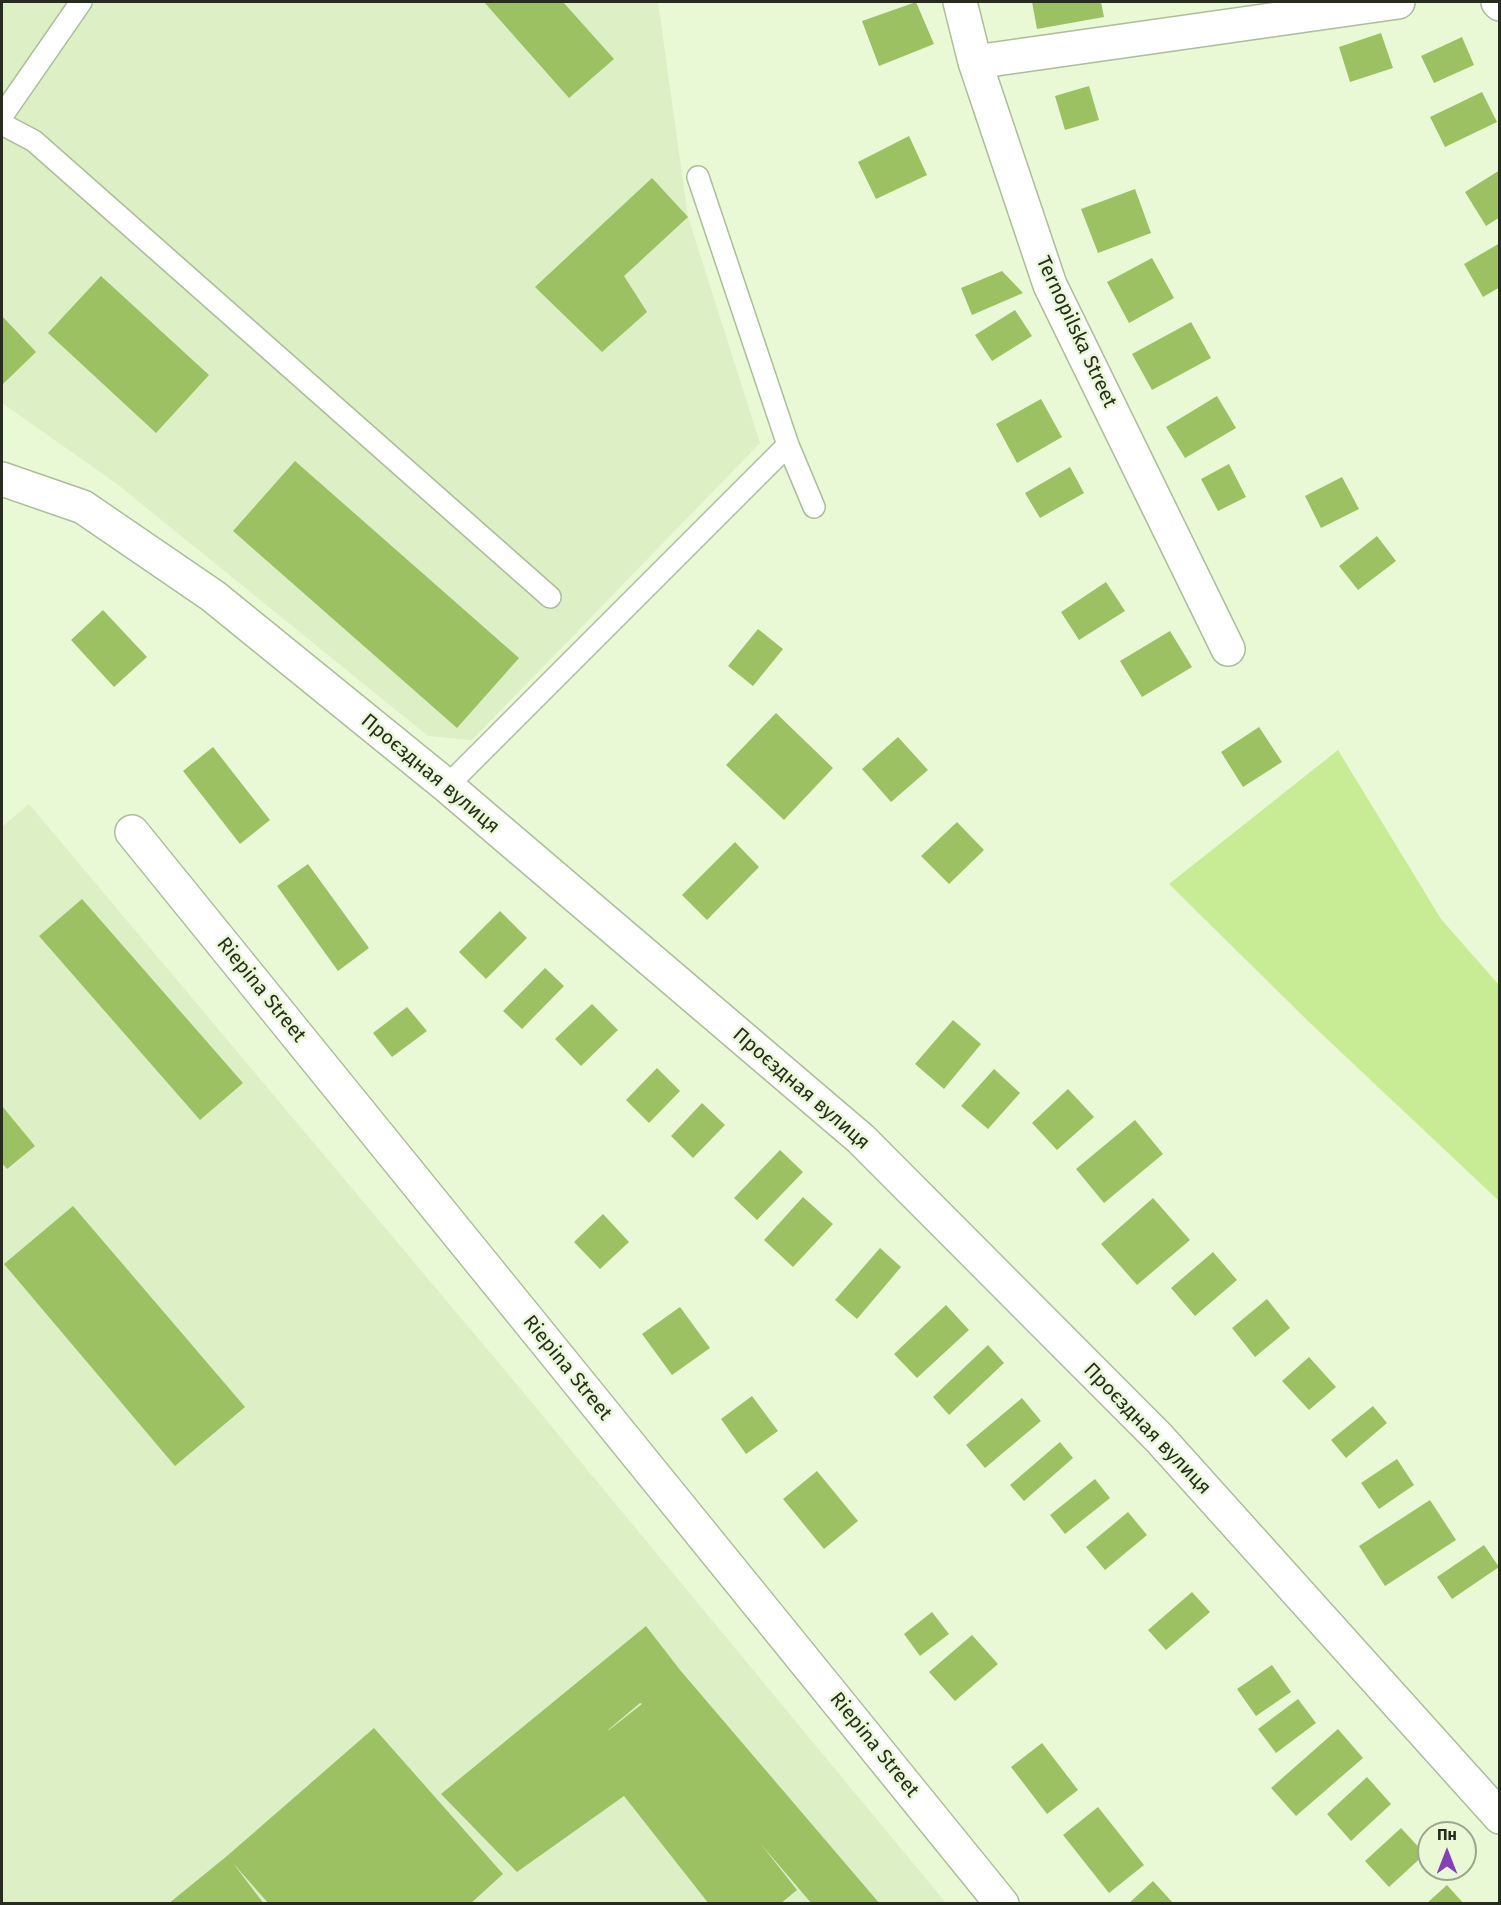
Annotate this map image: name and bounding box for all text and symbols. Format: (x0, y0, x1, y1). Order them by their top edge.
street label: Ternopilska Street (1030, 252, 1122, 412)
street label: Проєздная вулиця (356, 709, 504, 839)
street label: Riepina Street (211, 933, 311, 1047)
street label: Проєздная вулиця (728, 1023, 874, 1155)
street label: Riepina Street (517, 1311, 617, 1425)
street label: Проєздная вулиця (1078, 1358, 1216, 1500)
street label: Riepina Street (824, 1688, 924, 1802)
north arrow (1417, 1821, 1477, 1881)
text: Пн (1437, 1825, 1457, 1844)

